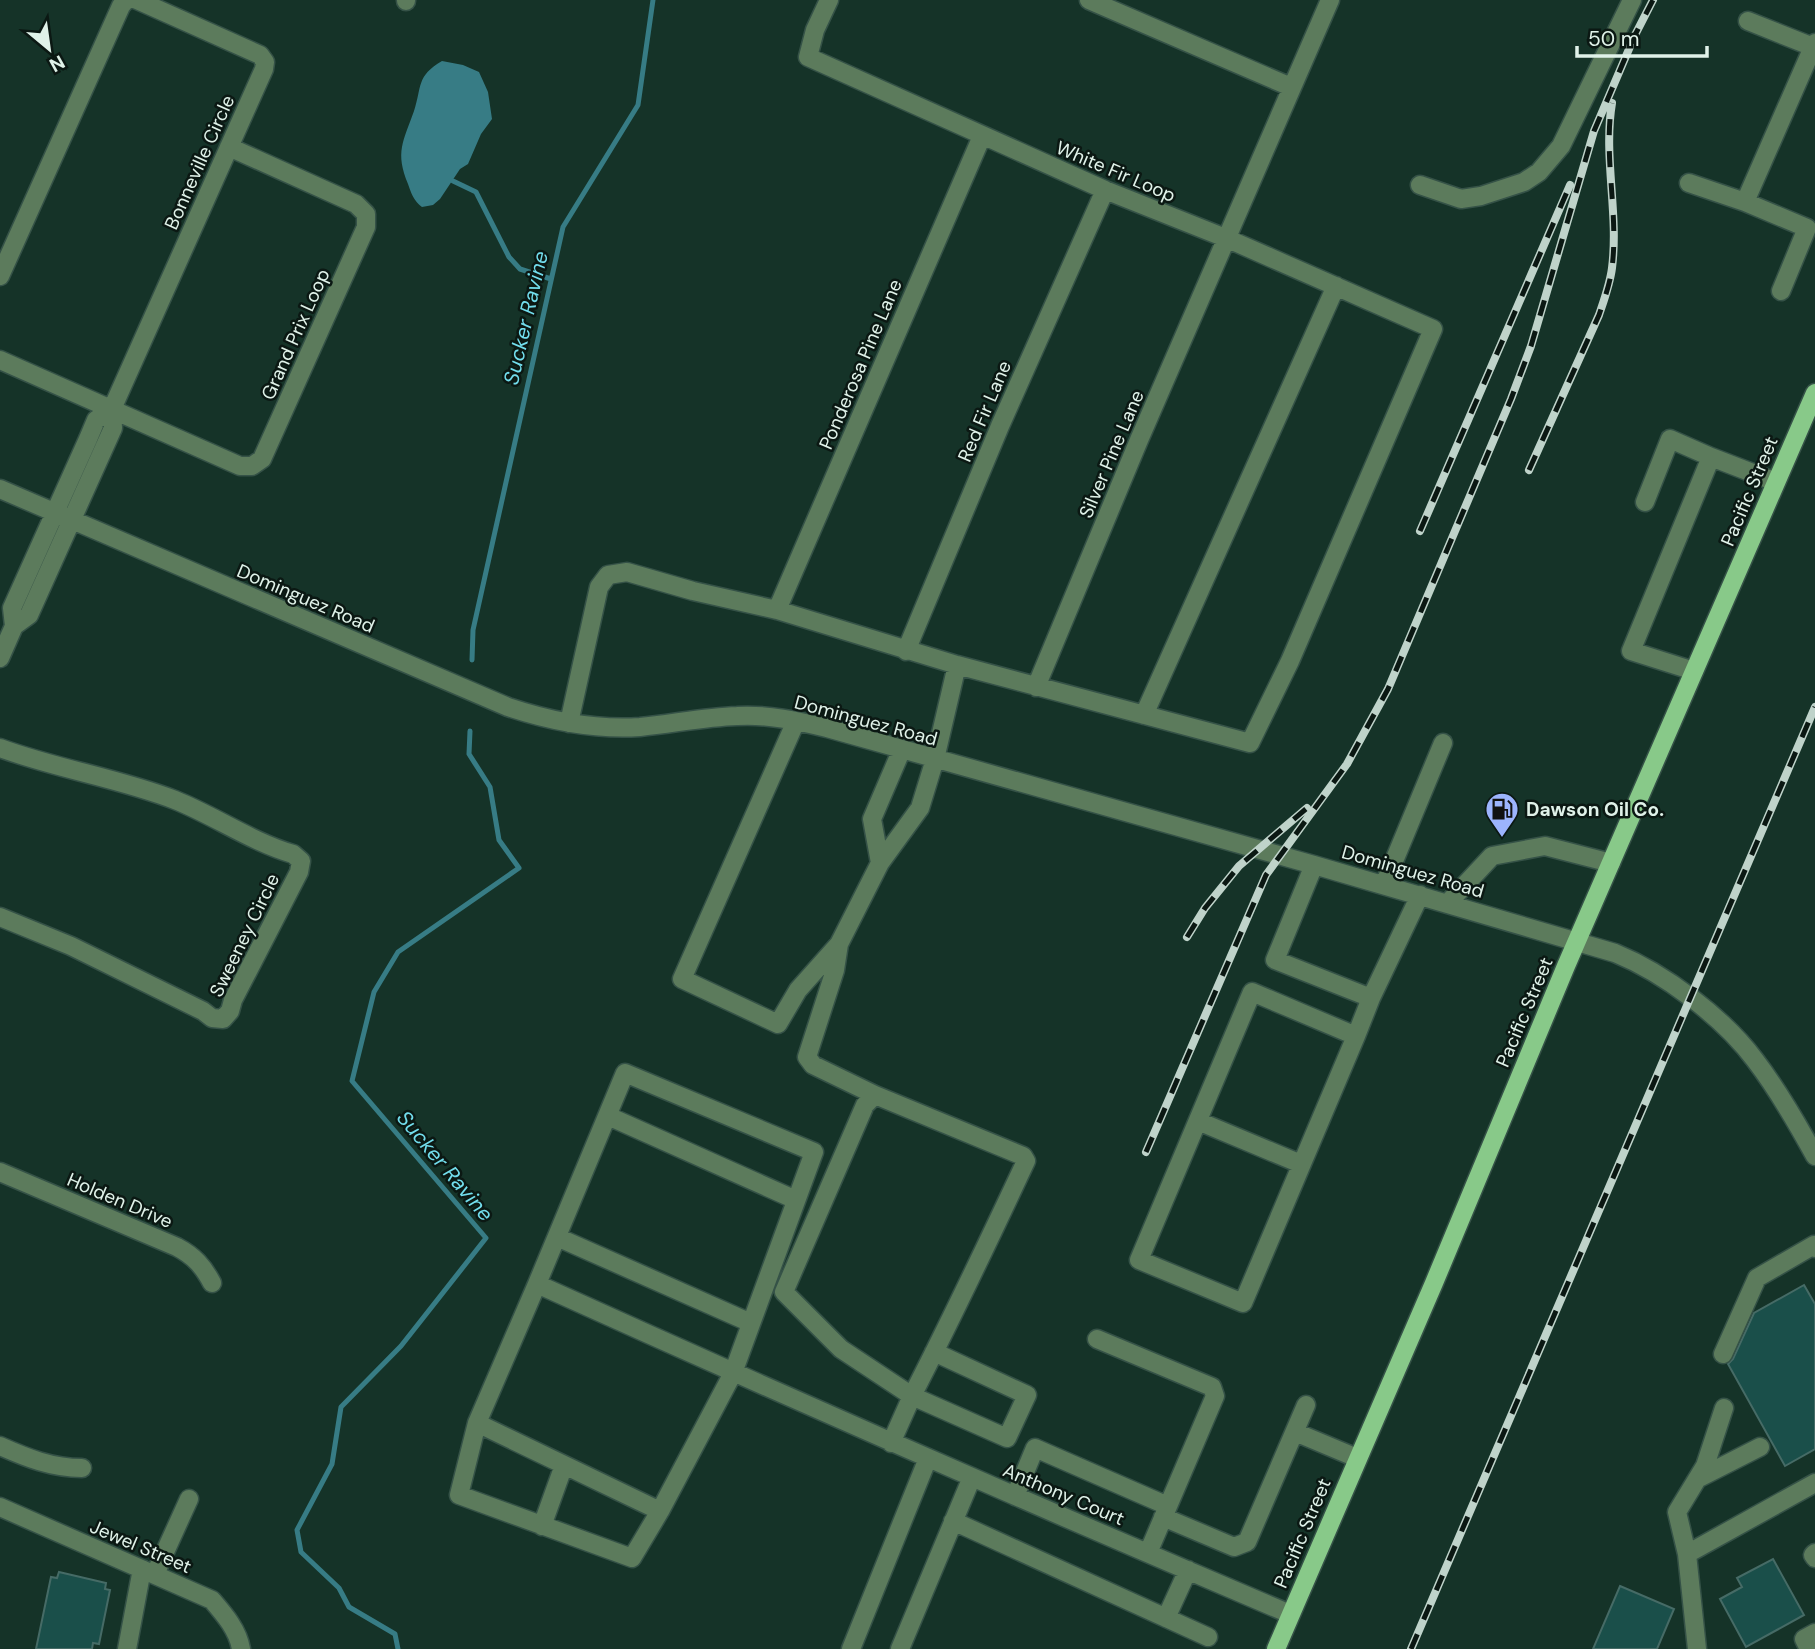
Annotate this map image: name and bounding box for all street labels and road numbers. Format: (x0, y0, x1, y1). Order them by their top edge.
street label: Bonneville Circle (159, 91, 240, 233)
street label: White Fir Loop (1052, 135, 1179, 208)
street label: Grand Prix Loop (255, 265, 336, 404)
street label: Ponderosa Pine Lane (813, 275, 908, 453)
street label: Red Fir Lane (952, 357, 1017, 465)
street label: Silver Pine Lane (1073, 386, 1150, 522)
street label: Pacific Street (1715, 433, 1784, 550)
street label: Dominguez Road (233, 558, 378, 639)
street label: Dominguez Road (792, 689, 940, 752)
street label: Dominguez Road (1339, 839, 1487, 904)
street label: Sweeney Circle (204, 869, 285, 1001)
street label: Pacific Street (1490, 954, 1559, 1071)
street label: Holden Drive (63, 1167, 176, 1234)
street label: Anthony Court (999, 1458, 1128, 1531)
street label: Pacific Street (1268, 1475, 1337, 1592)
street label: Jewel Street (86, 1514, 195, 1579)

